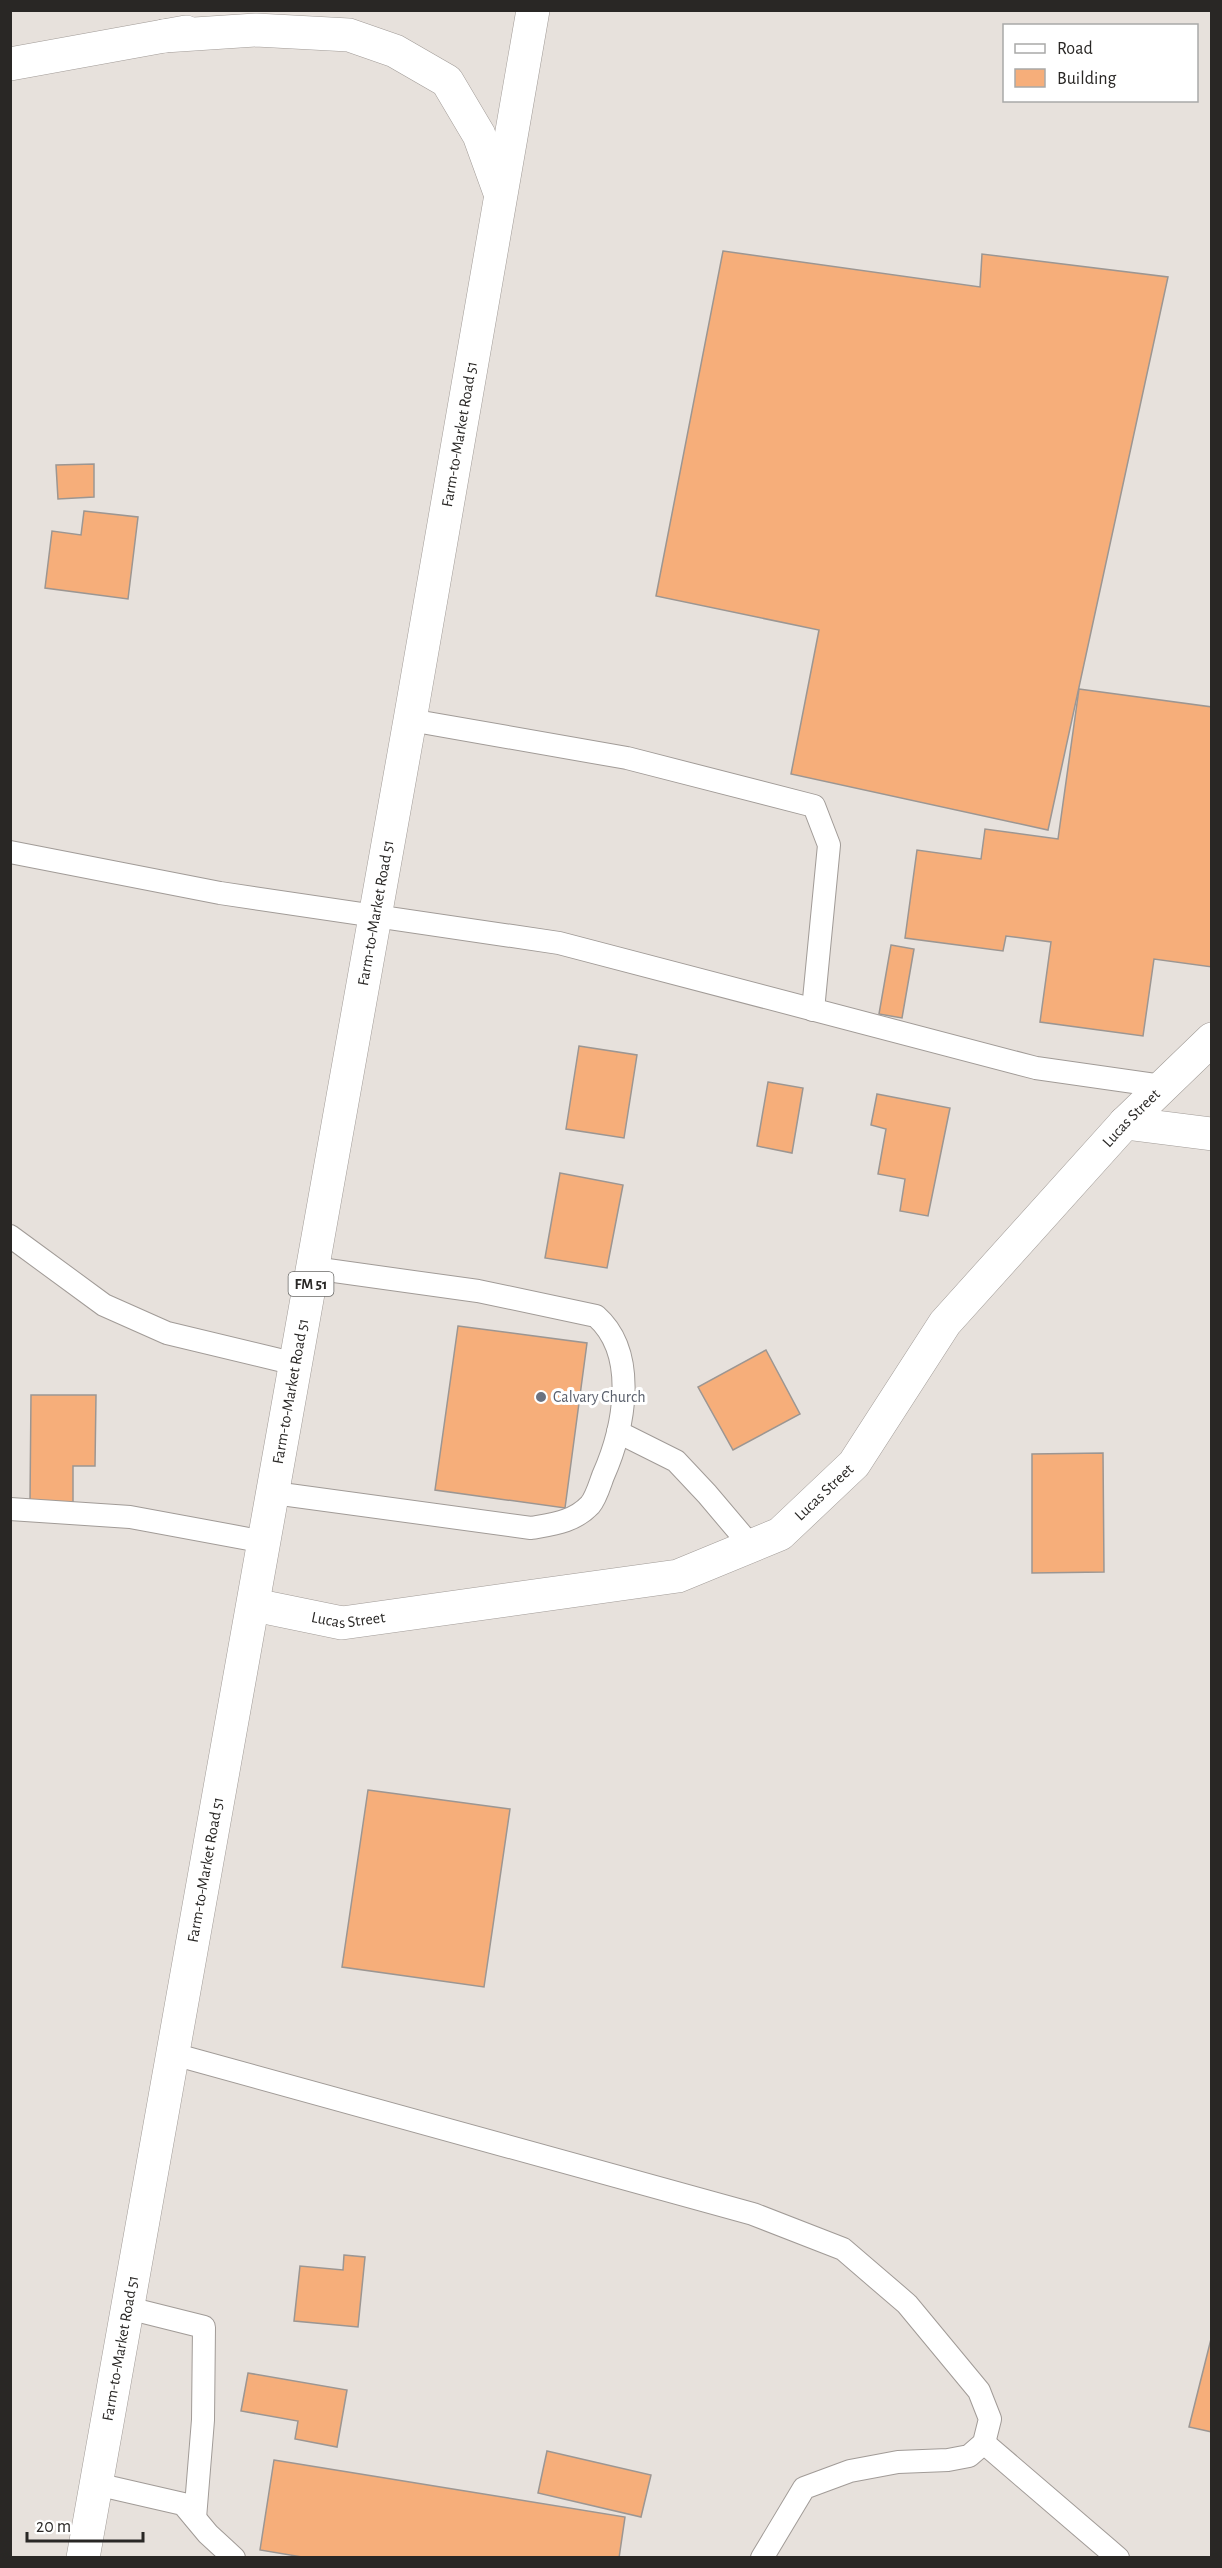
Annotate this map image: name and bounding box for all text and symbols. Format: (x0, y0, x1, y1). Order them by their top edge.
legend (1003, 24, 1198, 102)
text: Road (1057, 40, 1093, 58)
text: Building (1057, 70, 1117, 88)
street label: Farm-to-Market Road 51 (439, 360, 480, 508)
street label: Farm-to-Market Road 51 (355, 839, 396, 987)
street label: Lucas Street (1099, 1086, 1163, 1150)
road number: FM 51 (288, 1272, 334, 1296)
street label: Farm-to-Market Road 51 (270, 1317, 311, 1465)
place label: Calvary Church (553, 1389, 646, 1406)
marker: Calvary Church (534, 1390, 548, 1404)
street label: Lucas Street (791, 1461, 857, 1524)
street label: Lucas Street (310, 1609, 386, 1631)
street label: Farm-to-Market Road 51 (185, 1796, 226, 1944)
street label: Farm-to-Market Road 51 (100, 2274, 141, 2422)
scale bar (27, 2505, 142, 2543)
text: 20 m (36, 2518, 71, 2536)

